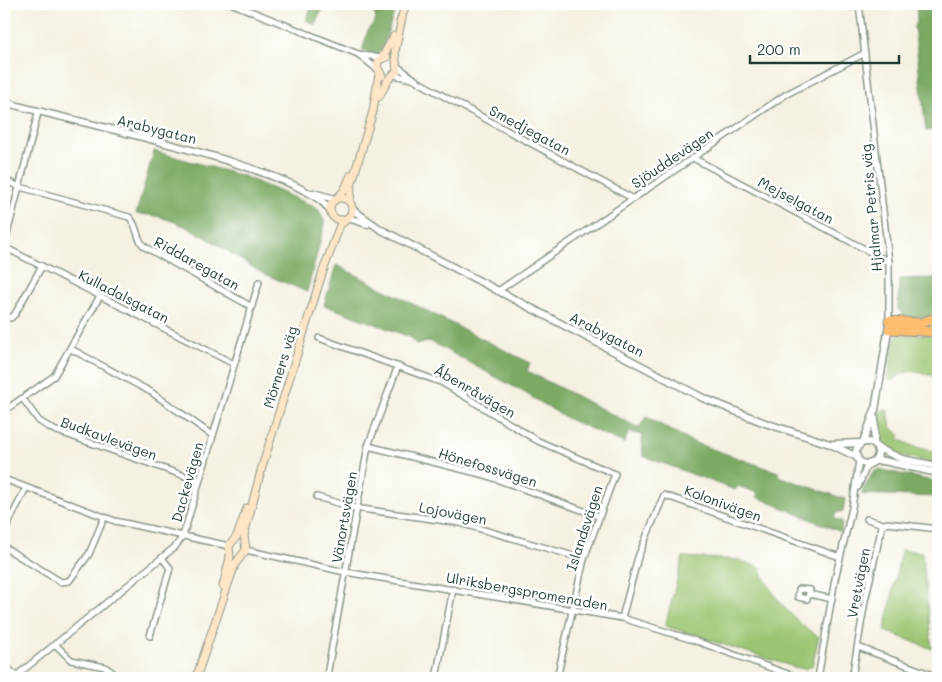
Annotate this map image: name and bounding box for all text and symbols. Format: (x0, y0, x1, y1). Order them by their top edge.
scale bar (750, 32, 898, 64)
text: 200 m (757, 39, 801, 59)
street label: Smedjegatan (486, 101, 574, 159)
street label: Arabygatan (115, 110, 199, 148)
street label: Sjöuddevägen (627, 124, 717, 192)
street label: Hjalmar Petris väg (856, 143, 886, 273)
street label: Mejselgatan (755, 172, 837, 228)
street label: Riddaregatan (151, 232, 243, 294)
street label: Kulladalsgatan (75, 265, 173, 327)
street label: Arabygatan (567, 307, 647, 361)
street label: Mörners väg (259, 324, 301, 410)
street label: Åbenråvägen (431, 360, 519, 422)
street label: Budkavlevägen (58, 412, 160, 464)
street label: Dackevägen (166, 440, 208, 524)
street label: Hönefossvägen (436, 443, 540, 491)
street label: Vänortsvägen (327, 470, 361, 564)
street label: Kolonivägen (682, 480, 764, 526)
street label: Islandsvägen (561, 483, 607, 573)
street label: Lojovägen (417, 497, 489, 529)
street label: Vretvägen (842, 546, 874, 620)
street label: Ulriksbergspromenaden (445, 567, 609, 615)

